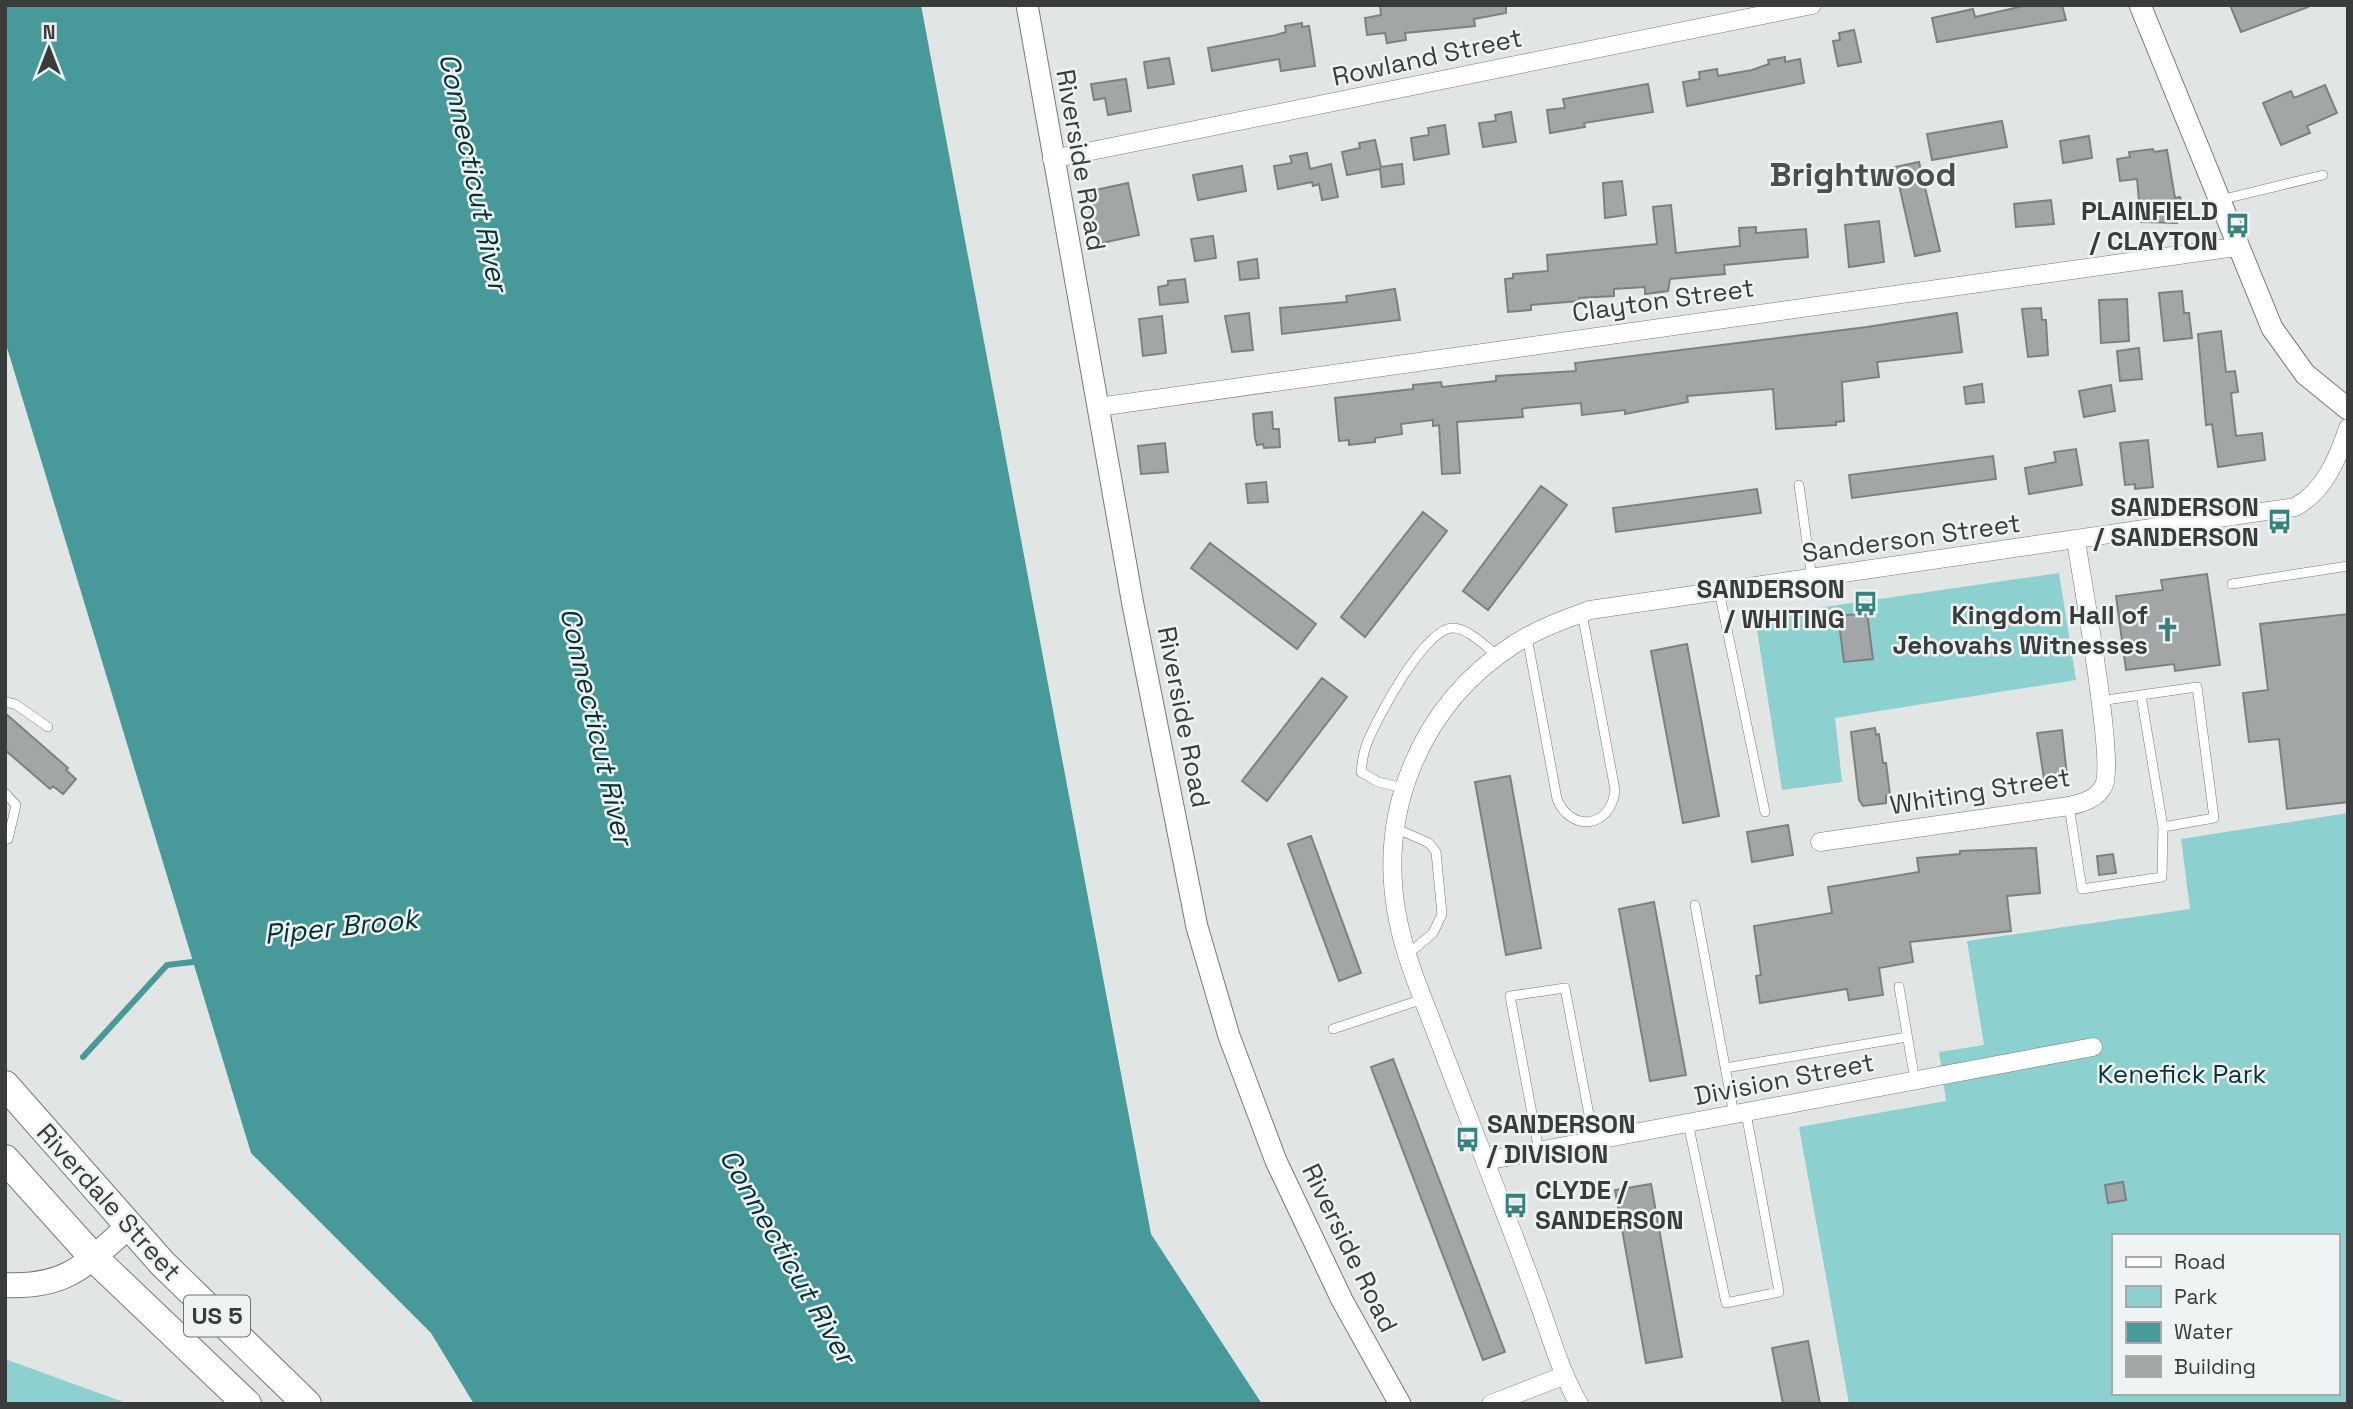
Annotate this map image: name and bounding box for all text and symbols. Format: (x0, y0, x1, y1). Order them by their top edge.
north arrow (14, 14, 84, 84)
text: N (43, 20, 55, 45)
street label: Rowland Street (1329, 20, 1525, 94)
water label: Connecticut River (431, 50, 518, 298)
street label: Riverside Road (1048, 66, 1114, 254)
district label: Brightwood (1770, 154, 1956, 196)
place label: PLAINFIELD / CLAYTON (2081, 194, 2218, 258)
bus stop icon: PLAINFIELD / CLAYTON (2224, 212, 2252, 240)
street label: Clayton Street (1570, 270, 1756, 330)
place label: SANDERSON / SANDERSON (2093, 490, 2259, 554)
street label: Sanderson Street (1800, 506, 2022, 570)
bus stop icon: SANDERSON / SANDERSON (2265, 508, 2293, 536)
place label: SANDERSON / WHITING (1696, 572, 1845, 636)
bus stop icon: SANDERSON / WHITING (1851, 590, 1879, 618)
place label: Kingdom Hall of Jehovahs Witnesses (1892, 598, 2148, 662)
water label: Connecticut River (552, 604, 643, 851)
church icon: Kingdom Hall of Jehovahs Witnesses (2154, 616, 2182, 644)
street label: Riverside Road (1150, 623, 1218, 811)
street label: Whiting Street (1887, 760, 2073, 822)
water label: Piper Brook (262, 900, 423, 952)
street label: Division Street (1691, 1045, 1877, 1113)
park label: Kenefick Park (2097, 1057, 2267, 1091)
place label: SANDERSON / DIVISION (1486, 1107, 1636, 1171)
street label: Riverdale Street (29, 1116, 189, 1288)
bus stop icon: SANDERSON / DIVISION (1453, 1125, 1481, 1153)
water label: Connecticut River (712, 1142, 866, 1373)
street label: Riverside Road (1294, 1158, 1406, 1338)
place label: CLYDE / SANDERSON (1535, 1173, 1684, 1237)
bus stop icon: CLYDE / SANDERSON (1501, 1191, 1529, 1219)
legend (2112, 1234, 2339, 1395)
text: Road (2174, 1248, 2226, 1275)
text: Park (2174, 1283, 2218, 1310)
road number: US 5 (184, 1296, 250, 1336)
text: Water (2174, 1318, 2233, 1345)
text: Building (2174, 1353, 2256, 1380)

